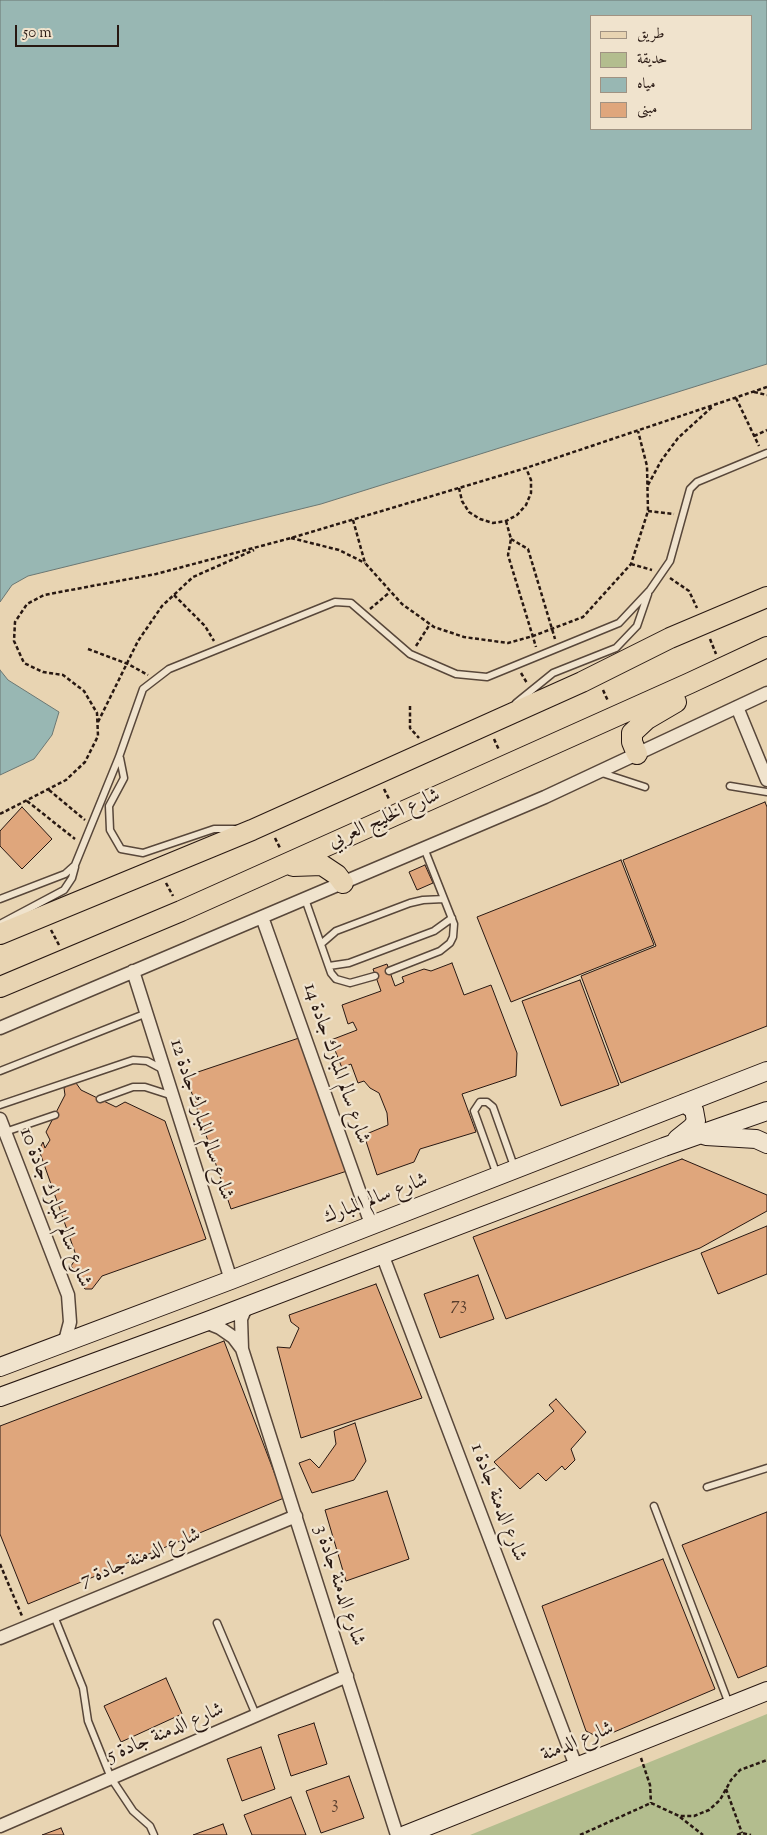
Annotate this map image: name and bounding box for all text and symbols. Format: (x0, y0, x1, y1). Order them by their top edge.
scale bar (18, 15, 121, 47)
legend (590, 15, 752, 130)
text: 50 m (23, 23, 52, 44)
text: طريق (637, 24, 664, 45)
text: حديقة (637, 49, 667, 70)
text: مياه (637, 74, 655, 95)
text: مبنى (637, 99, 657, 120)
street label: شارع الخليج العربي (325, 785, 445, 855)
street label: شارع سالم المبارك جادة 14 (296, 980, 374, 1148)
street label: شارع سالم المبارك جادة 12 (163, 1037, 237, 1203)
street label: شارع سالم المبارك جادة 10 (13, 1125, 95, 1291)
street label: شارع سالم المبارك (320, 1169, 432, 1231)
house number: 73 (451, 1295, 467, 1317)
street label: شارع الدمنة جادة 1 (463, 1441, 531, 1565)
street label: شارع الدمنة جادة 3 (307, 1522, 369, 1650)
street label: شارع الدمنة جادة 7 (77, 1524, 205, 1594)
street label: شارع الدمنة جادة 5 (104, 1699, 228, 1769)
street label: شارع الدمنة (538, 1718, 618, 1768)
house number: 3 (331, 1794, 339, 1816)

